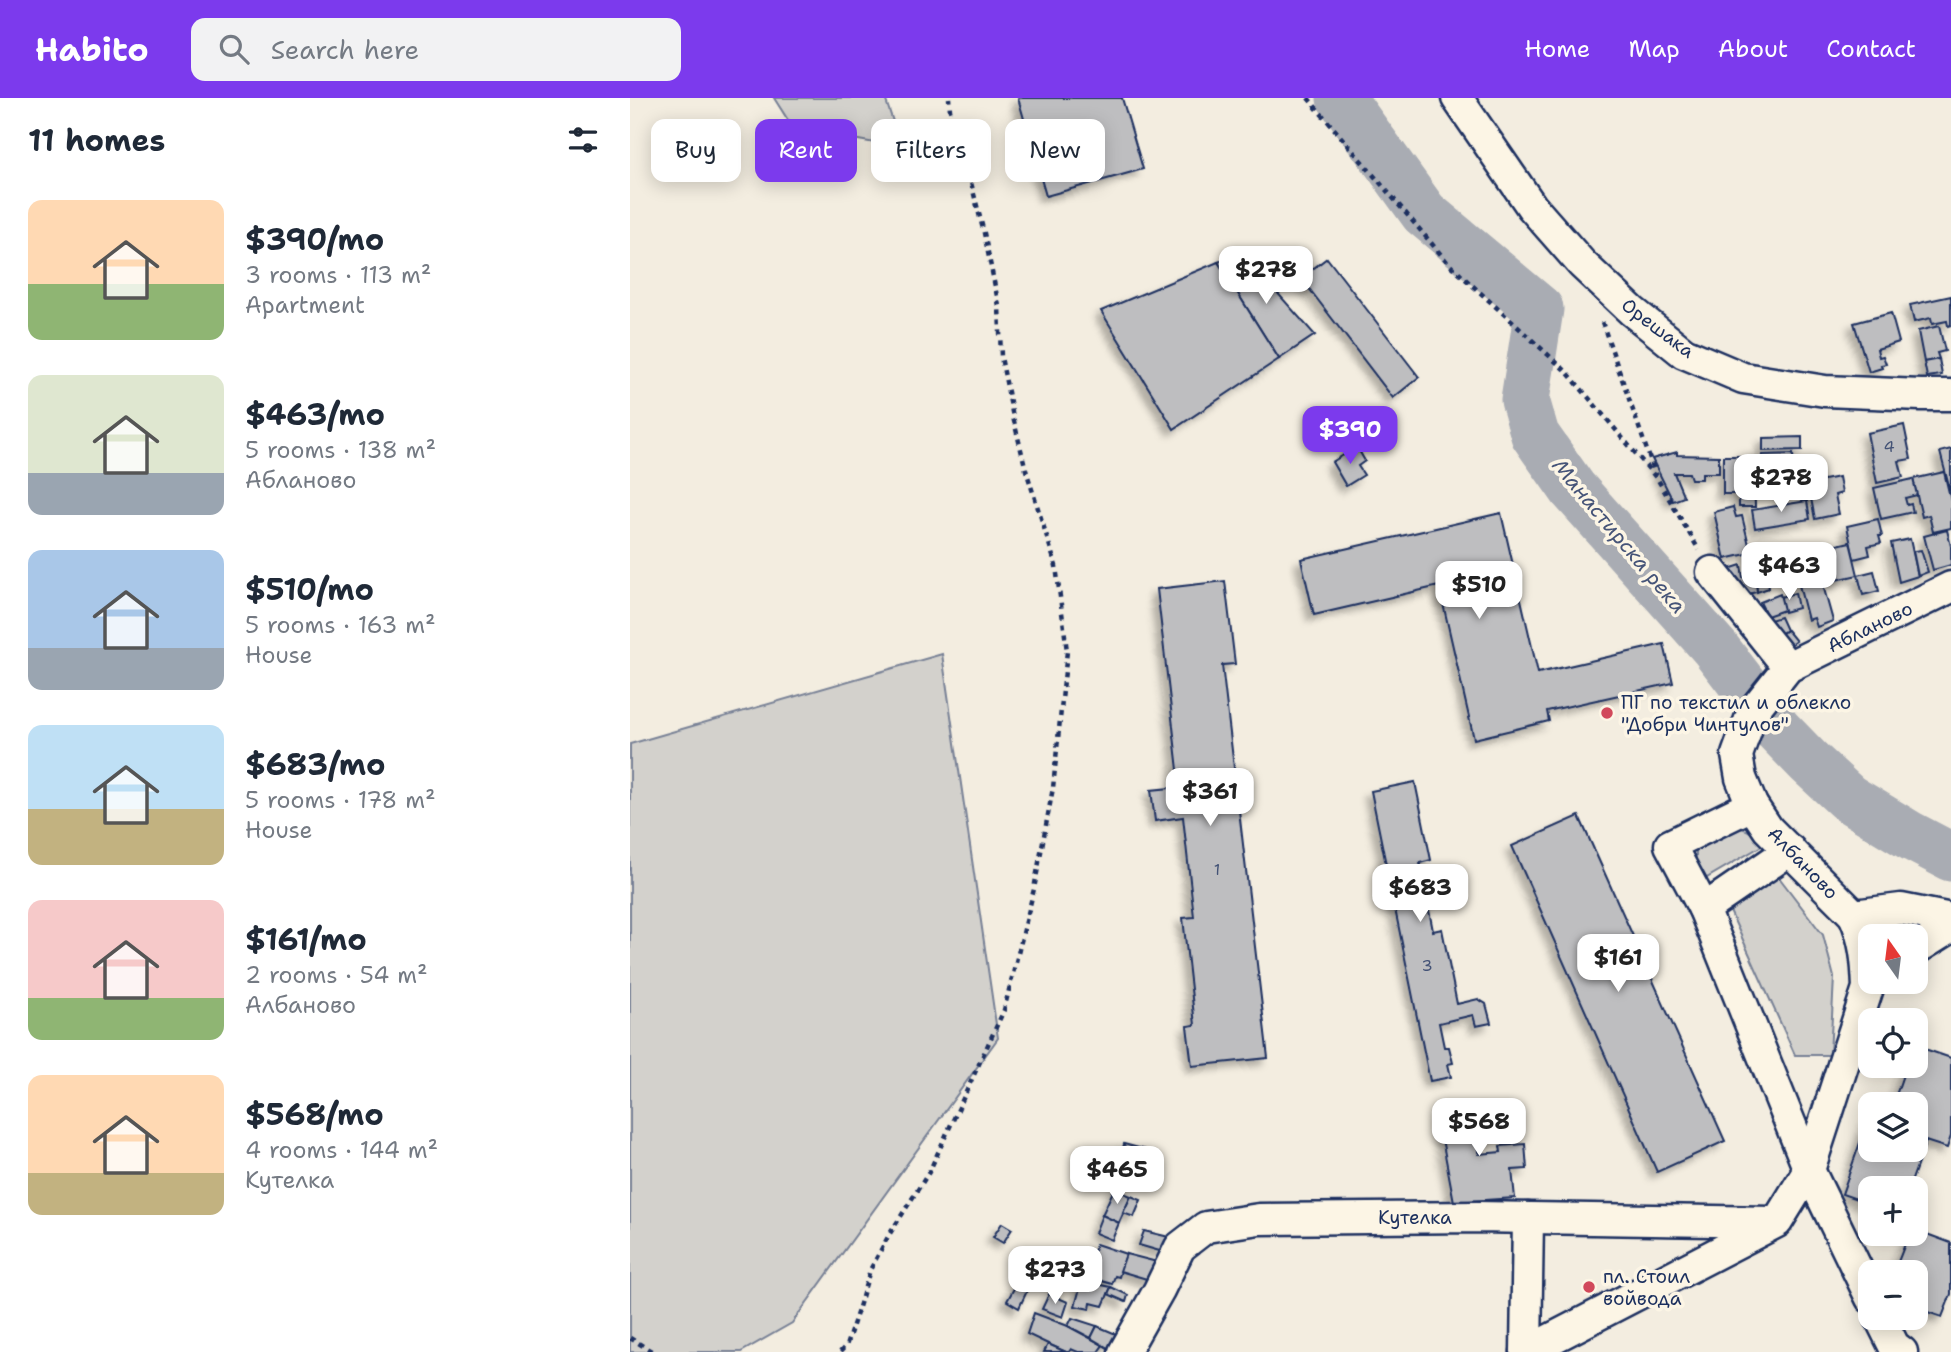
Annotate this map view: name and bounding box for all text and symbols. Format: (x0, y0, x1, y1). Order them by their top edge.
search box (191, 18, 681, 81)
text: Habito (35, 27, 149, 72)
icon: search (215, 30, 253, 68)
text: Search here (271, 32, 419, 67)
text: Home (1524, 33, 1590, 65)
text: Map (1628, 33, 1680, 65)
text: About (1718, 33, 1788, 65)
text: Contact (1826, 33, 1916, 65)
chip: Buy (651, 119, 741, 182)
chip: Rent (755, 119, 857, 182)
chip: Filters (871, 119, 991, 182)
chip: New (1005, 119, 1105, 182)
text: 11 homes (28, 120, 165, 161)
icon: filters (564, 121, 602, 159)
text: $390/mo (245, 219, 384, 260)
icon: home (84, 228, 168, 312)
pin: $278 (1225, 246, 1307, 306)
text: $278 (1235, 254, 1297, 284)
text: 3 rooms · 113 m² (245, 260, 431, 290)
text: Apartment (245, 290, 365, 320)
street label: Орешака (1616, 292, 1700, 364)
text: $463/mo (245, 394, 385, 435)
icon: home (84, 403, 168, 487)
pin: $390 (1309, 406, 1391, 466)
text: $390 (1318, 414, 1382, 444)
text: 5 rooms · 138 m² (245, 435, 436, 465)
house number: 4 (1883, 436, 1895, 457)
water label: Манастирска река (1546, 453, 1692, 619)
pin: $278 (1740, 454, 1822, 514)
text: $278 (1750, 462, 1812, 492)
text: Абланово (245, 465, 356, 495)
pin: $463 (1748, 542, 1830, 602)
text: $463 (1757, 550, 1821, 580)
pin: $510 (1438, 561, 1520, 621)
text: $510/mo (245, 569, 374, 610)
text: $510 (1451, 569, 1507, 599)
icon: home (84, 578, 168, 662)
street label: Абланово (1823, 596, 1917, 658)
text: 5 rooms · 163 m² (245, 610, 436, 640)
text: House (245, 640, 313, 670)
place label: ПГ по текстил и облекло "Добри Чинтулов" (1621, 690, 1851, 737)
marker: ПГ по текстил и облекло "Добри Чинтулов" (1599, 705, 1615, 721)
text: $683/mo (245, 744, 386, 785)
icon: home (84, 753, 168, 837)
pin: $361 (1169, 768, 1251, 828)
text: $361 (1182, 776, 1238, 806)
text: 5 rooms · 178 m² (245, 785, 436, 815)
text: House (245, 815, 313, 845)
street label: Албаново (1762, 821, 1844, 905)
house number: 1 (1214, 859, 1220, 880)
pin: $683 (1379, 864, 1461, 924)
text: $683 (1388, 872, 1452, 902)
text: $161/mo (245, 919, 367, 960)
north arrow (1858, 924, 1928, 994)
map controls (1858, 924, 1928, 1330)
icon: home (84, 928, 168, 1012)
pin: $161 (1577, 934, 1659, 994)
text: $161 (1593, 942, 1643, 972)
house number: 3 (1421, 955, 1433, 976)
text: 2 rooms · 54 m² (245, 960, 428, 990)
text: Албаново (245, 990, 356, 1020)
button: locate (1858, 1008, 1928, 1078)
button: layers (1858, 1092, 1928, 1162)
text: $568/mo (245, 1094, 384, 1135)
pin: $568 (1438, 1098, 1520, 1158)
icon: home (84, 1103, 168, 1187)
text: $568 (1448, 1106, 1510, 1136)
text: 4 rooms · 144 m² (245, 1135, 438, 1165)
pin: $465 (1076, 1146, 1158, 1206)
text: $465 (1086, 1154, 1148, 1184)
text: Кутелка (245, 1165, 334, 1195)
button: + (1858, 1176, 1928, 1246)
street label: Кутелка (1378, 1205, 1452, 1230)
pin: $273 (1014, 1246, 1096, 1306)
text: $273 (1024, 1254, 1086, 1284)
button: − (1858, 1260, 1928, 1330)
place label: пл. Стоил войвода (1603, 1264, 1690, 1311)
marker: пл. Стоил войвода (1581, 1279, 1597, 1295)

